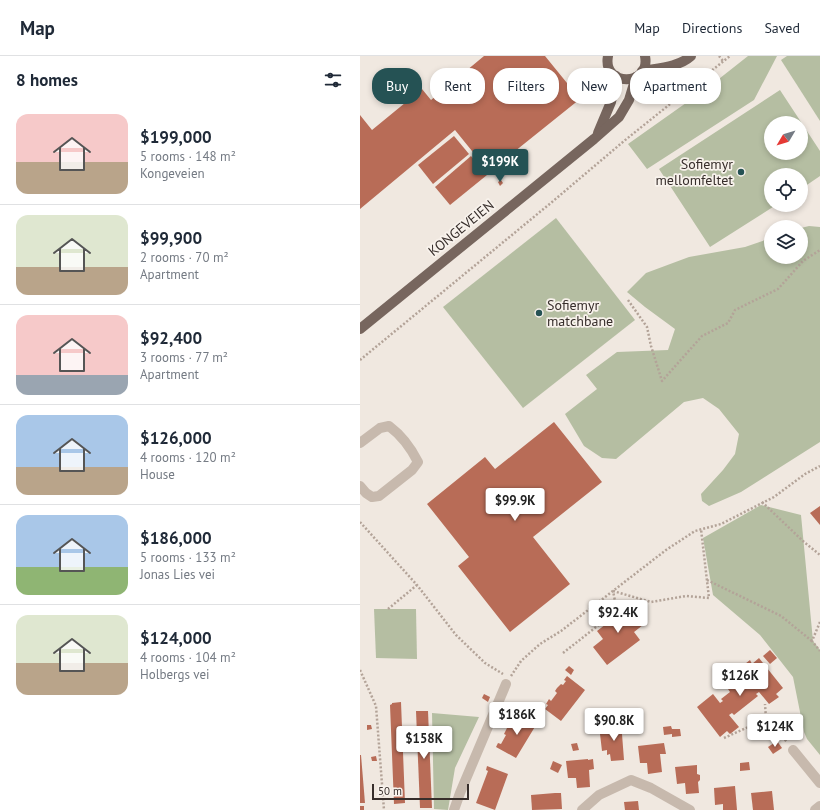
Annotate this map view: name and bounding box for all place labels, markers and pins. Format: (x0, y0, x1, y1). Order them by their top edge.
pin: $199K (472, 149, 528, 183)
place label: Sofiemyr mellomfeltet (656, 155, 733, 189)
marker: Sofiemyr mellomfeltet (736, 167, 746, 177)
place label: Sofiemyr matchbane (547, 296, 613, 330)
marker: Sofiemyr matchbane (534, 308, 544, 318)
pin: $99.9K (482, 488, 548, 522)
pin: $92.4K (585, 600, 651, 634)
pin: $126K (712, 663, 768, 697)
pin: $186K (489, 702, 545, 736)
pin: $90.8K (581, 708, 647, 742)
pin: $124K (747, 714, 803, 748)
pin: $158K (396, 726, 452, 760)

